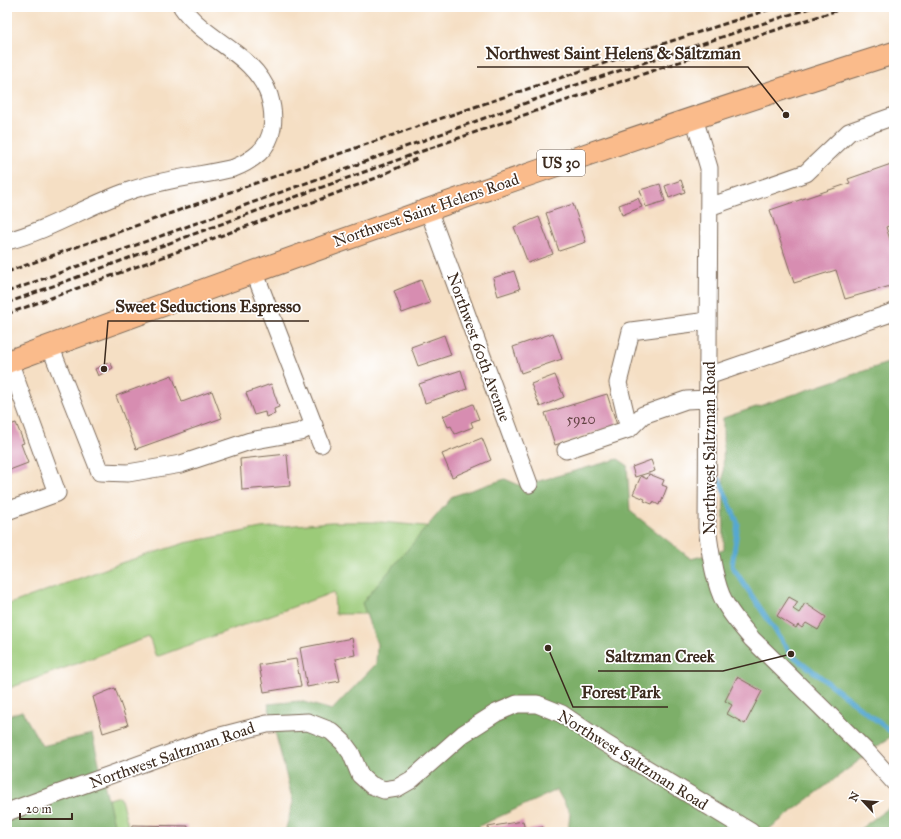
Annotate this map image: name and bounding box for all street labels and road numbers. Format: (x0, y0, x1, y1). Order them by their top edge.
road number: US 30 (537, 150, 585, 176)
street label: Northwest Saint Helens Road (331, 169, 521, 251)
street label: Northwest 60th Avenue (443, 270, 515, 424)
street label: Northwest Saltzman Road (700, 361, 719, 535)
street label: Northwest Saltzman Road (554, 706, 712, 814)
street label: Northwest Saltzman Road (87, 718, 257, 792)

